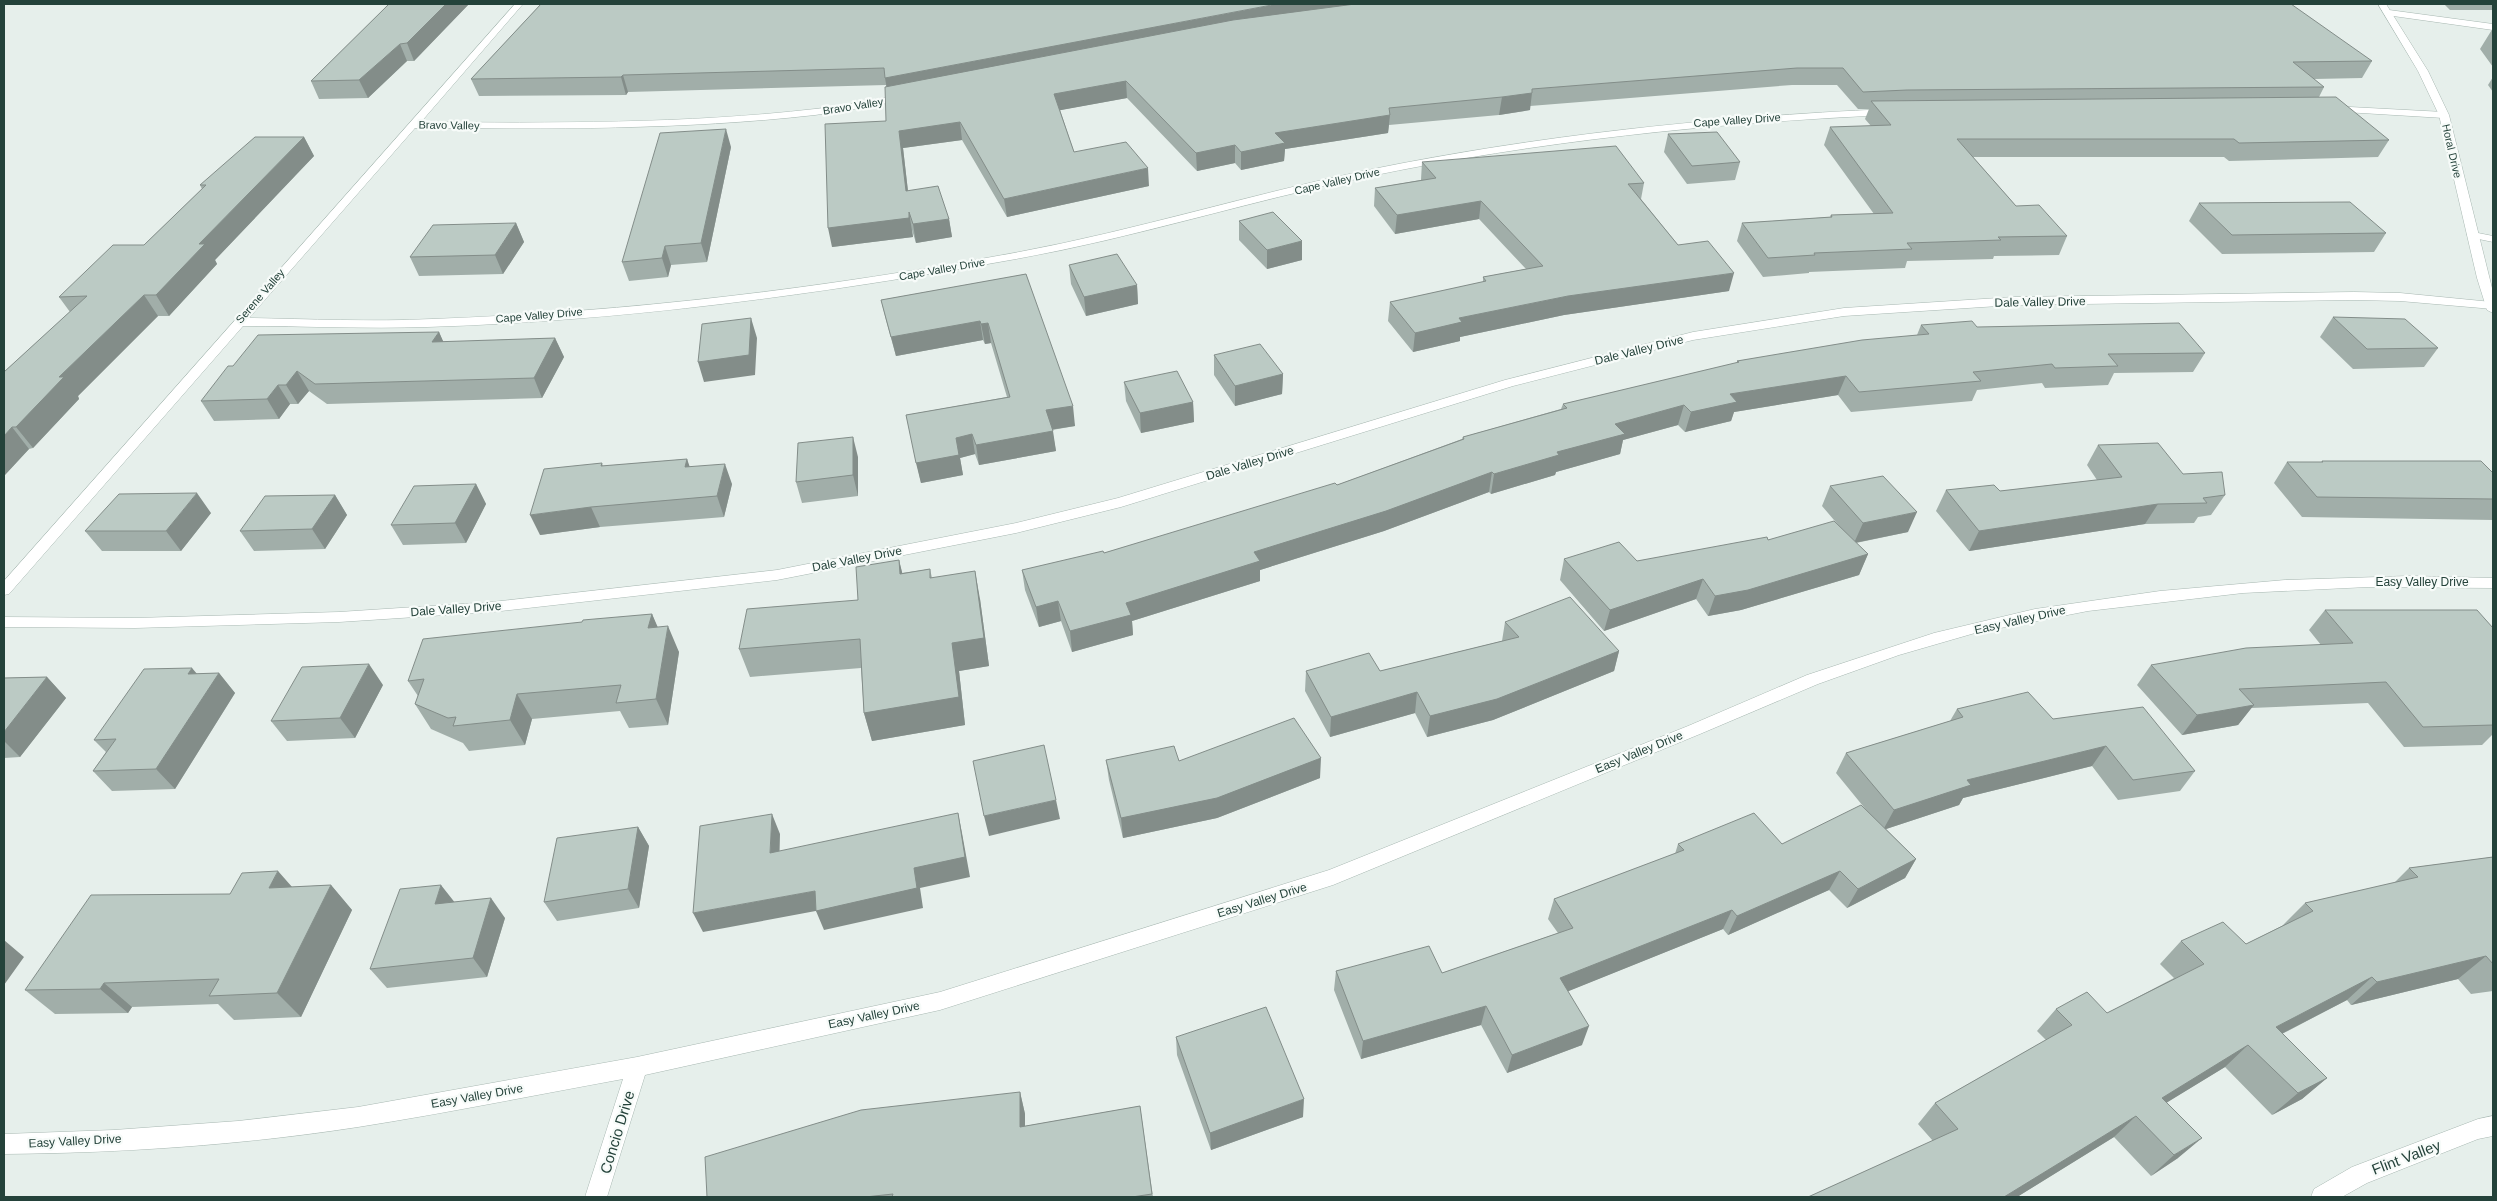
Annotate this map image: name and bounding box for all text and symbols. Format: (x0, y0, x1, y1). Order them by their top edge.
street label: Bravo Valley (822, 95, 885, 117)
street label: Cape Valley Drive (1693, 111, 1781, 129)
street label: Bravo Valley (418, 118, 480, 132)
street label: Horal Drive (2440, 123, 2464, 179)
street label: Cape Valley Drive (1293, 165, 1381, 197)
street label: Cape Valley Drive (898, 256, 986, 282)
street label: Serene Valley (233, 266, 287, 325)
street label: Dale Valley Drive (1994, 294, 2086, 310)
street label: Cape Valley Drive (495, 305, 583, 325)
street label: Dale Valley Drive (1593, 332, 1685, 368)
street label: Dale Valley Drive (1204, 443, 1296, 483)
street label: Dale Valley Drive (811, 543, 903, 575)
street label: Easy Valley Drive (2375, 575, 2469, 589)
street label: Dale Valley Drive (410, 599, 502, 619)
street label: Easy Valley Drive (1973, 603, 2067, 637)
street label: Easy Valley Drive (1593, 728, 1685, 776)
street label: Easy Valley Drive (1215, 880, 1309, 920)
street label: Easy Valley Drive (827, 998, 921, 1032)
street label: Easy Valley Drive (430, 1081, 524, 1111)
street label: Concio Drive (596, 1088, 638, 1176)
street label: Easy Valley Drive (28, 1132, 122, 1150)
street label: Flint Valley (2369, 1136, 2443, 1178)

